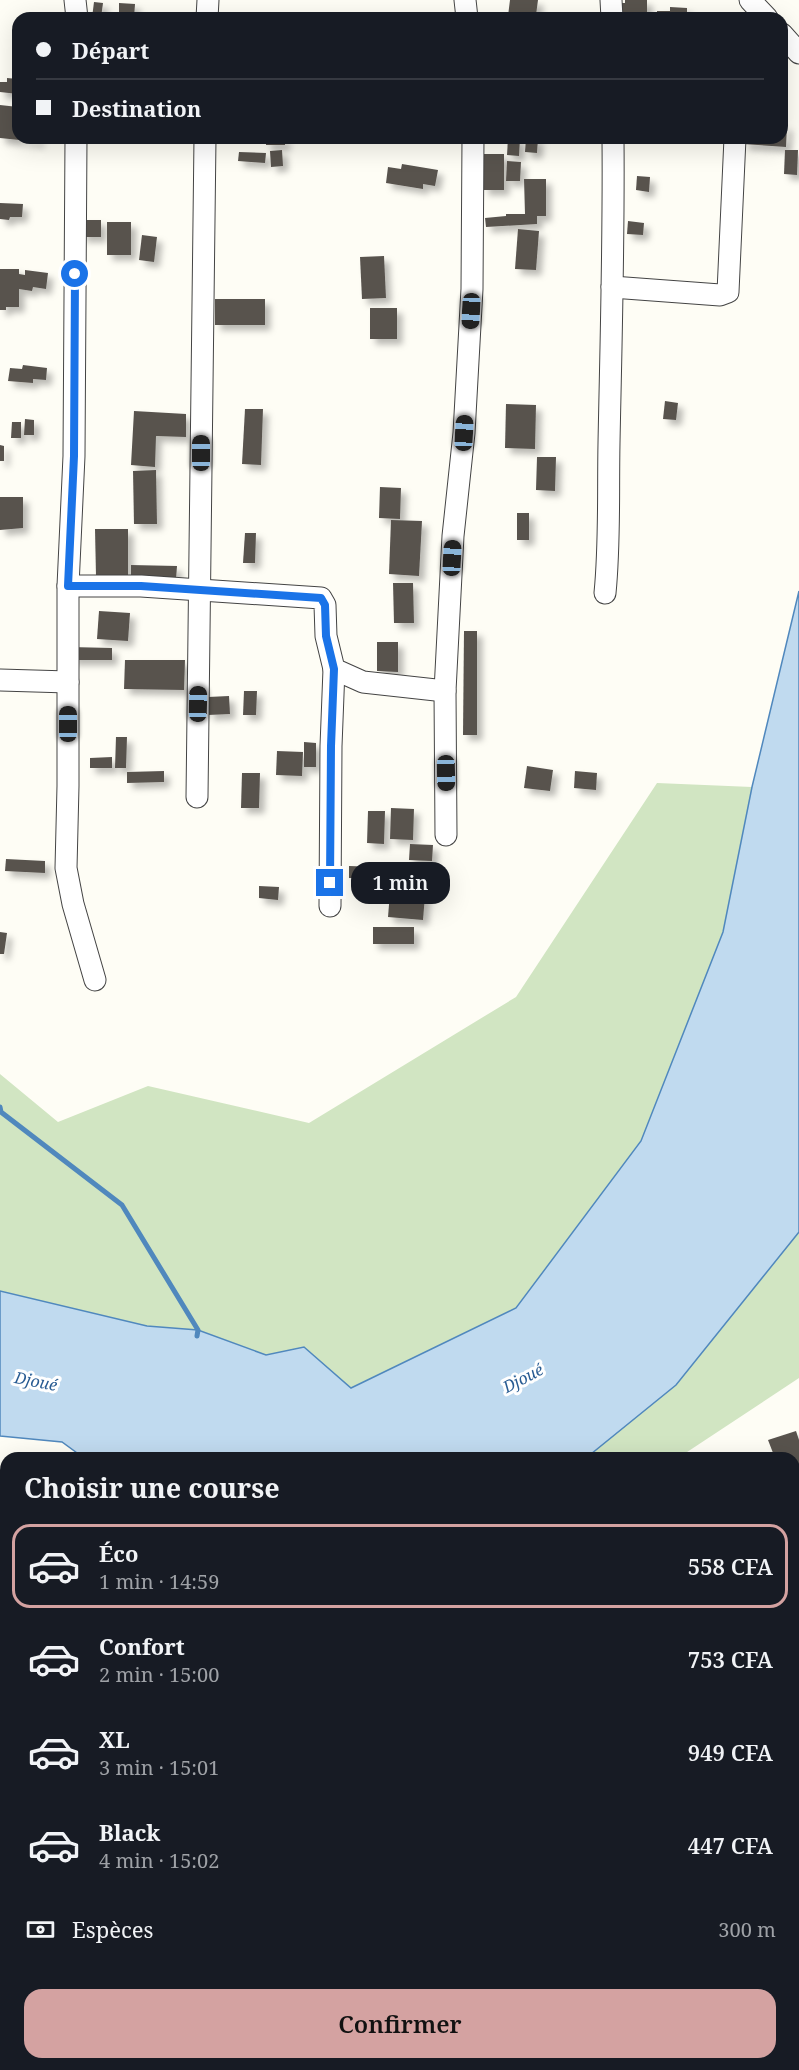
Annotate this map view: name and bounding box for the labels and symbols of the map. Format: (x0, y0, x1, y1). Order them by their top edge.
route start (61, 260, 88, 287)
car (461, 293, 481, 329)
car (454, 415, 474, 451)
car (192, 435, 210, 471)
car (442, 540, 462, 576)
car (189, 686, 207, 722)
car (59, 706, 77, 742)
car (437, 755, 455, 791)
callout: 1 min (351, 862, 450, 904)
route end (316, 869, 343, 896)
water label: Djoué (498, 1358, 548, 1398)
water label: Djoué (12, 1366, 60, 1396)

